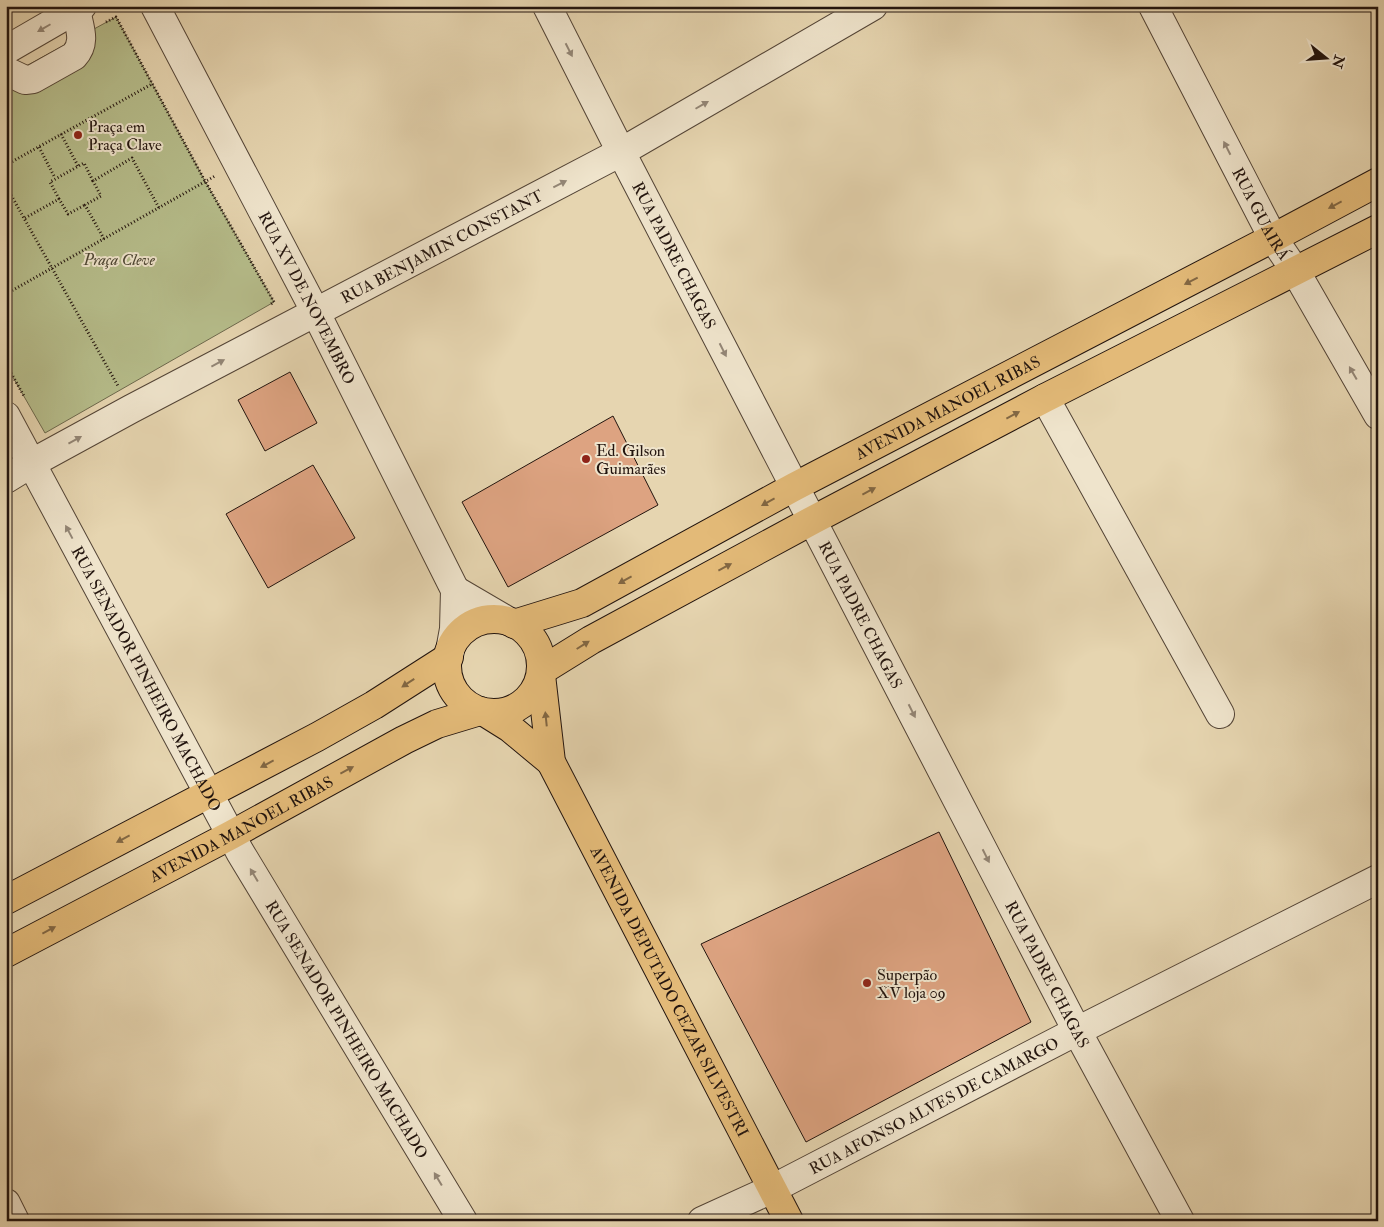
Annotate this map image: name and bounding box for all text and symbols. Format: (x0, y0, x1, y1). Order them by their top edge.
one-way arrow (37, 24, 51, 33)
north arrow (1302, 32, 1352, 82)
one-way arrow (565, 43, 573, 57)
text: N (1328, 52, 1348, 71)
one-way arrow (695, 101, 708, 110)
place label: Praça em Praça Clave (88, 117, 162, 155)
marker: Praça em Praça Clave (72, 129, 84, 141)
one-way arrow (1223, 141, 1231, 156)
street label: RUA GUAIRÁ (1227, 164, 1295, 264)
street label: RUA PADRE CHAGAS (627, 179, 720, 333)
one-way arrow (553, 180, 567, 188)
street label: RUA BENJAMIN CONSTANT (337, 186, 547, 308)
one-way arrow (1328, 201, 1342, 209)
street label: RUA XV DE NOVEMBRO (254, 208, 359, 388)
park label: Praça Cleve (82, 250, 156, 270)
one-way arrow (1184, 277, 1198, 285)
one-way arrow (719, 343, 727, 357)
street label: AVENIDA MANOEL RIBAS (851, 352, 1044, 465)
one-way arrow (211, 359, 225, 367)
one-way arrow (1349, 366, 1358, 379)
one-way arrow (1005, 411, 1020, 419)
one-way arrow (67, 436, 82, 444)
place label: Ed. Gilson Guimarães (596, 441, 666, 479)
marker: Ed. Gilson Guimarães (580, 453, 592, 465)
one-way arrow (861, 487, 876, 495)
one-way arrow (761, 497, 774, 506)
one-way arrow (65, 525, 73, 540)
street label: RUA PADRE CHAGAS (814, 538, 907, 692)
street label: RUA SENADOR PINHEIRO MACHADO (67, 543, 225, 815)
one-way arrow (718, 563, 733, 571)
one-way arrow (618, 576, 633, 584)
one-way arrow (576, 640, 589, 650)
one-way arrow (401, 678, 414, 688)
one-way arrow (908, 704, 916, 719)
one-way arrow (542, 710, 550, 726)
one-way arrow (259, 760, 274, 768)
one-way arrow (339, 766, 354, 774)
street label: AVENIDA MANOEL RIBAS (145, 772, 337, 887)
one-way arrow (115, 835, 130, 843)
street label: AVENIDA DEPUTADO CEZAR SILVESTRI (585, 842, 753, 1141)
one-way arrow (982, 848, 990, 863)
one-way arrow (250, 869, 259, 882)
street label: RUA SENADOR PINHEIRO MACHADO (261, 897, 432, 1163)
street label: RUA PADRE CHAGAS (1000, 898, 1093, 1052)
one-way arrow (42, 926, 57, 934)
place label: Superpão XV loja 09 (877, 965, 946, 1003)
marker: Superpão XV loja 09 (861, 977, 873, 989)
street label: RUA AFONSO ALVES DE CAMARGO (806, 1033, 1062, 1179)
one-way arrow (434, 1173, 443, 1186)

